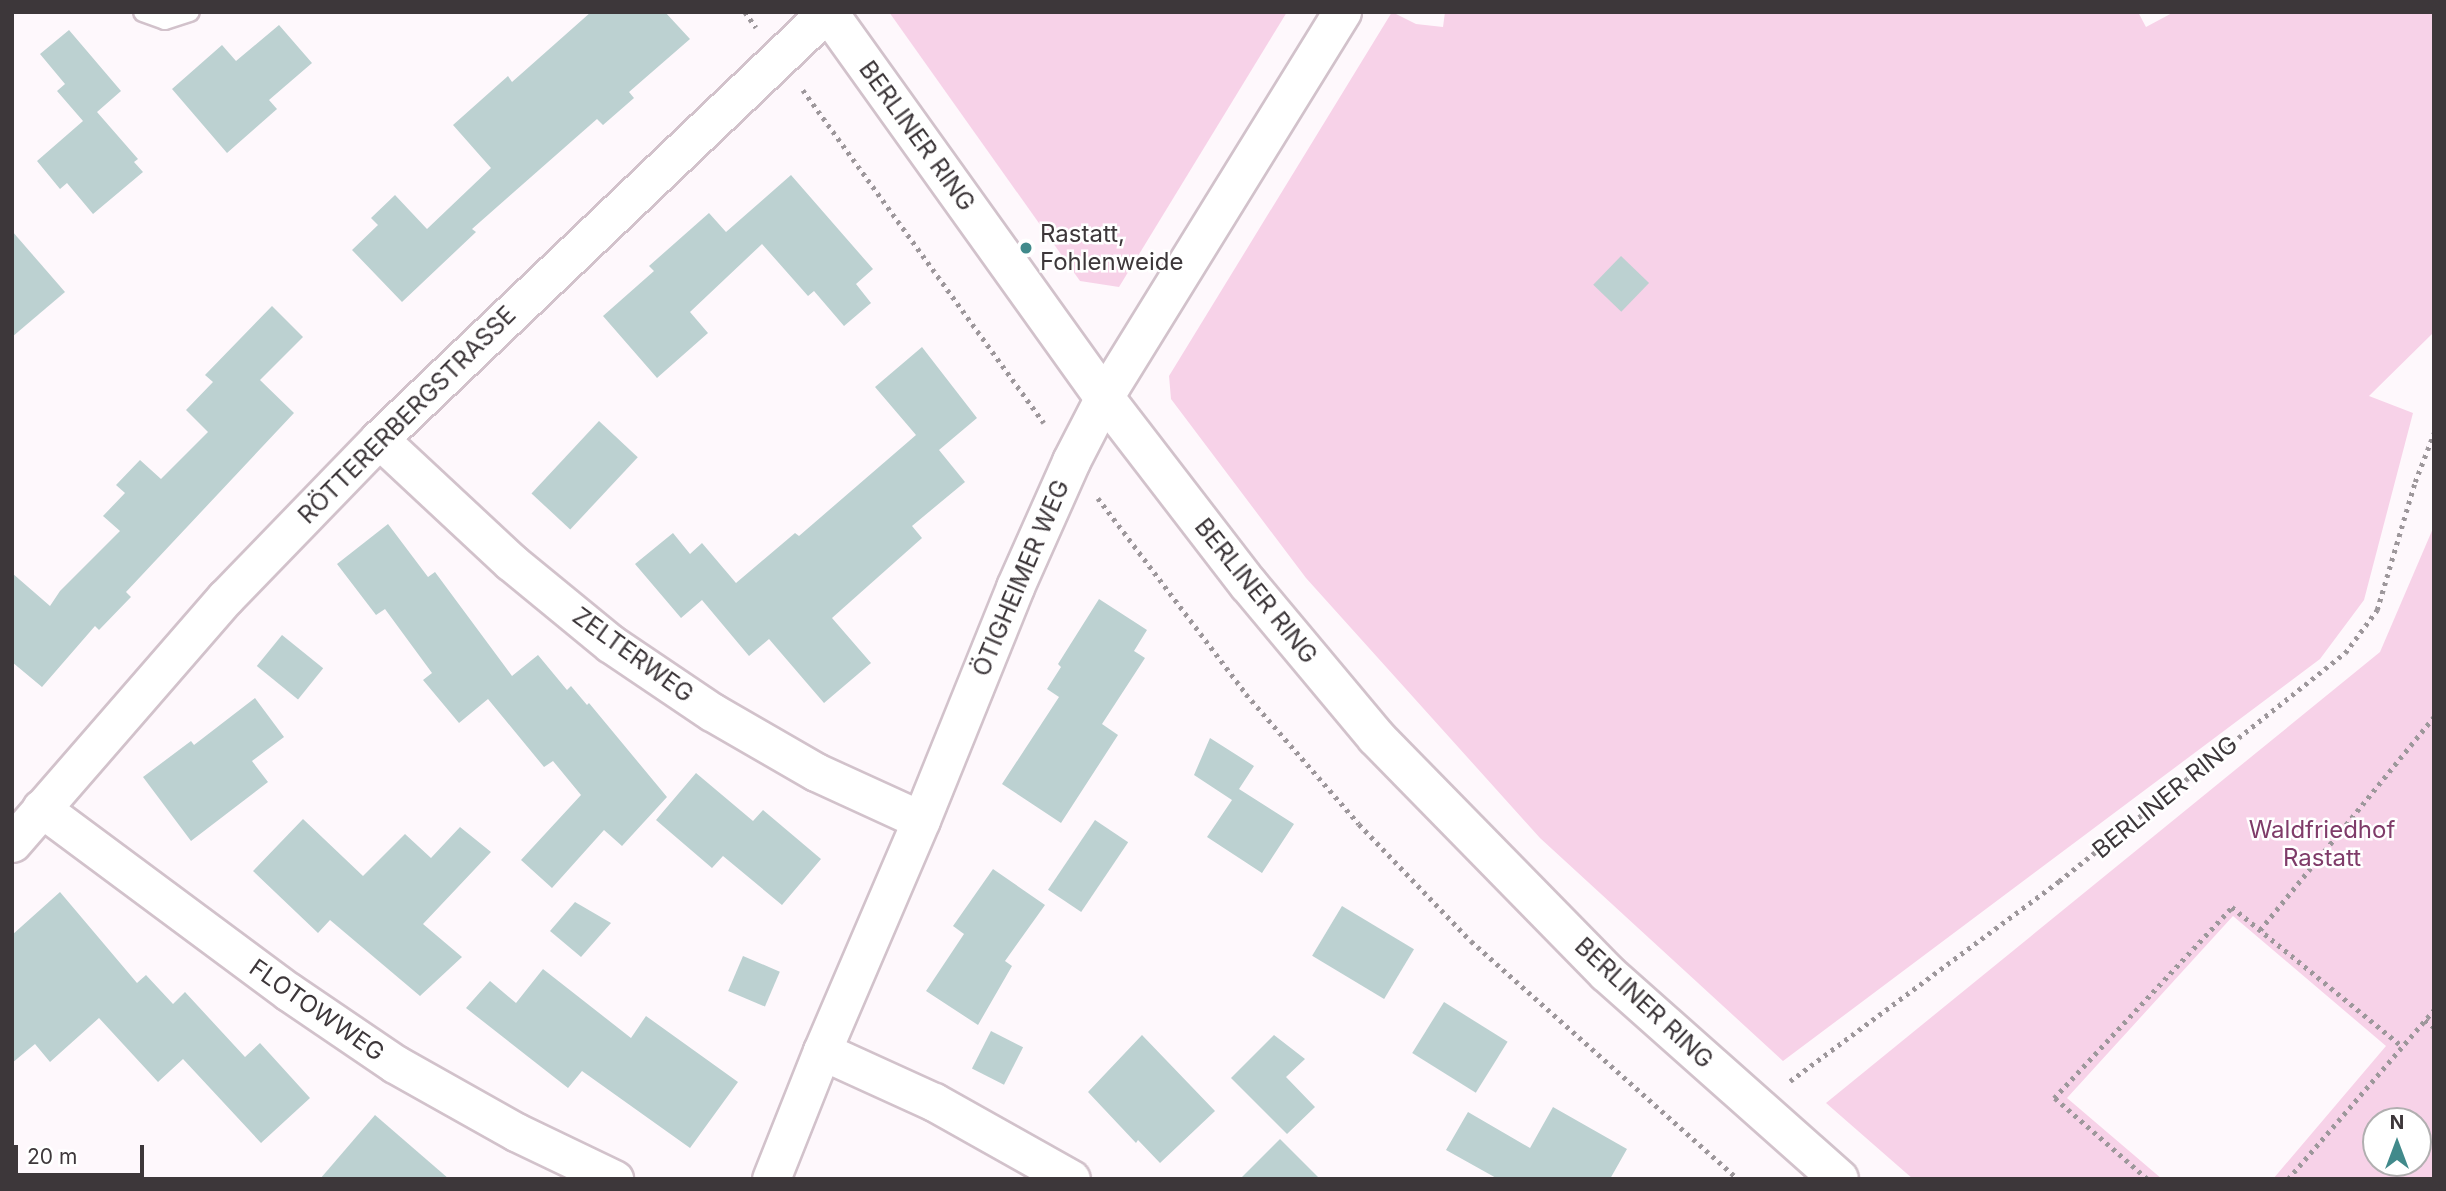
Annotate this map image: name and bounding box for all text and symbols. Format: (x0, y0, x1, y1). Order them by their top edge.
street label: BERLINER RING (853, 55, 981, 217)
place label: Rastatt, Fohlenweide (1040, 220, 1183, 276)
marker: Rastatt, Fohlenweide (1018, 240, 1034, 256)
street label: RÖTTERERBERGSTRASSE (292, 300, 522, 530)
street label: ÖTIGHEIMER WEG (967, 476, 1075, 680)
street label: BERLINER RING (1189, 513, 1323, 669)
street label: ZELTERWEG (567, 602, 699, 708)
street label: BERLINER RING (2087, 730, 2243, 864)
park label: Waldfriedhof Rastatt (2249, 816, 2395, 872)
street label: BERLINER RING (1569, 932, 1719, 1074)
street label: FLOTOWWEG (244, 953, 390, 1067)
north arrow (2362, 1107, 2432, 1177)
text: N (2390, 1111, 2404, 1134)
scale bar (18, 1132, 147, 1176)
text: 20 m (27, 1144, 77, 1169)

